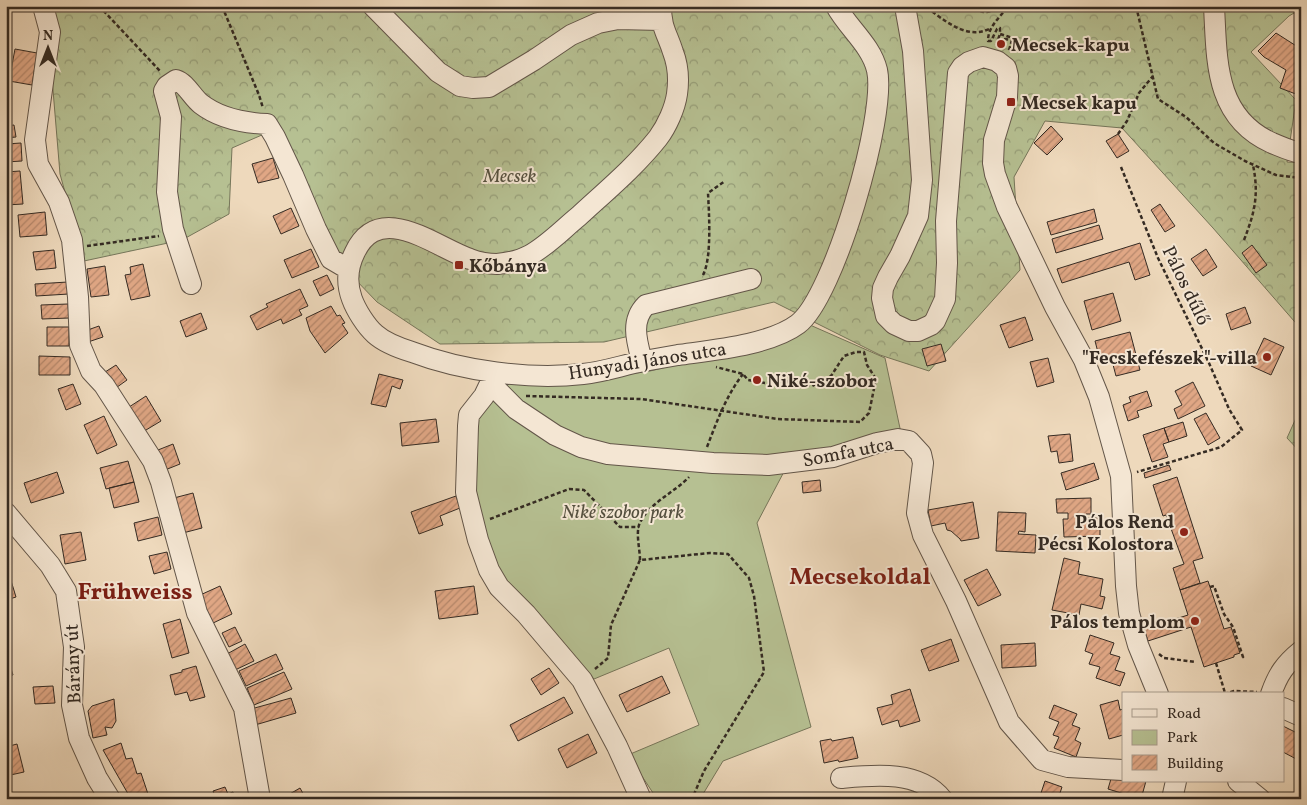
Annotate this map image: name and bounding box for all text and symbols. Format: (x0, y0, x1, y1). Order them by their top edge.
north arrow (22, 22, 72, 72)
text: N (43, 27, 53, 46)
place label: Mecsek-kapu (1011, 33, 1130, 59)
marker: Mecsek-kapu (995, 38, 1007, 50)
place label: Mecsek kapu (1021, 91, 1137, 117)
marker: Mecsek kapu (1005, 96, 1017, 108)
park label: Mecsek (483, 164, 537, 190)
street label: Pálos dűlő (1155, 242, 1216, 330)
place label: Kőbánya (469, 254, 547, 280)
marker: Kőbánya (453, 259, 465, 271)
street label: Hunyadi János utca (566, 337, 728, 387)
place label: "Fecskefészek"-villa (1082, 346, 1257, 372)
marker: "Fecskefészek"-villa (1261, 351, 1273, 363)
place label: Niké-szobor (767, 369, 877, 395)
marker: Niké-szobor (751, 374, 763, 386)
street label: Somfa utca (801, 431, 896, 475)
park label: Niké szobor park (562, 500, 684, 526)
place label: Pálos Rend Pécsi Kolostora (1038, 510, 1174, 558)
marker: Pálos Rend Pécsi Kolostora (1178, 526, 1190, 538)
district label: Mecsekoldal (789, 561, 931, 595)
district label: Frühweiss (77, 576, 193, 610)
place label: Pálos templom (1050, 610, 1185, 636)
marker: Pálos templom (1189, 615, 1201, 627)
street label: Bárány út (60, 623, 88, 704)
legend (1122, 692, 1284, 782)
text: Road (1167, 704, 1201, 725)
text: Park (1167, 728, 1198, 749)
text: Building (1167, 754, 1224, 775)

